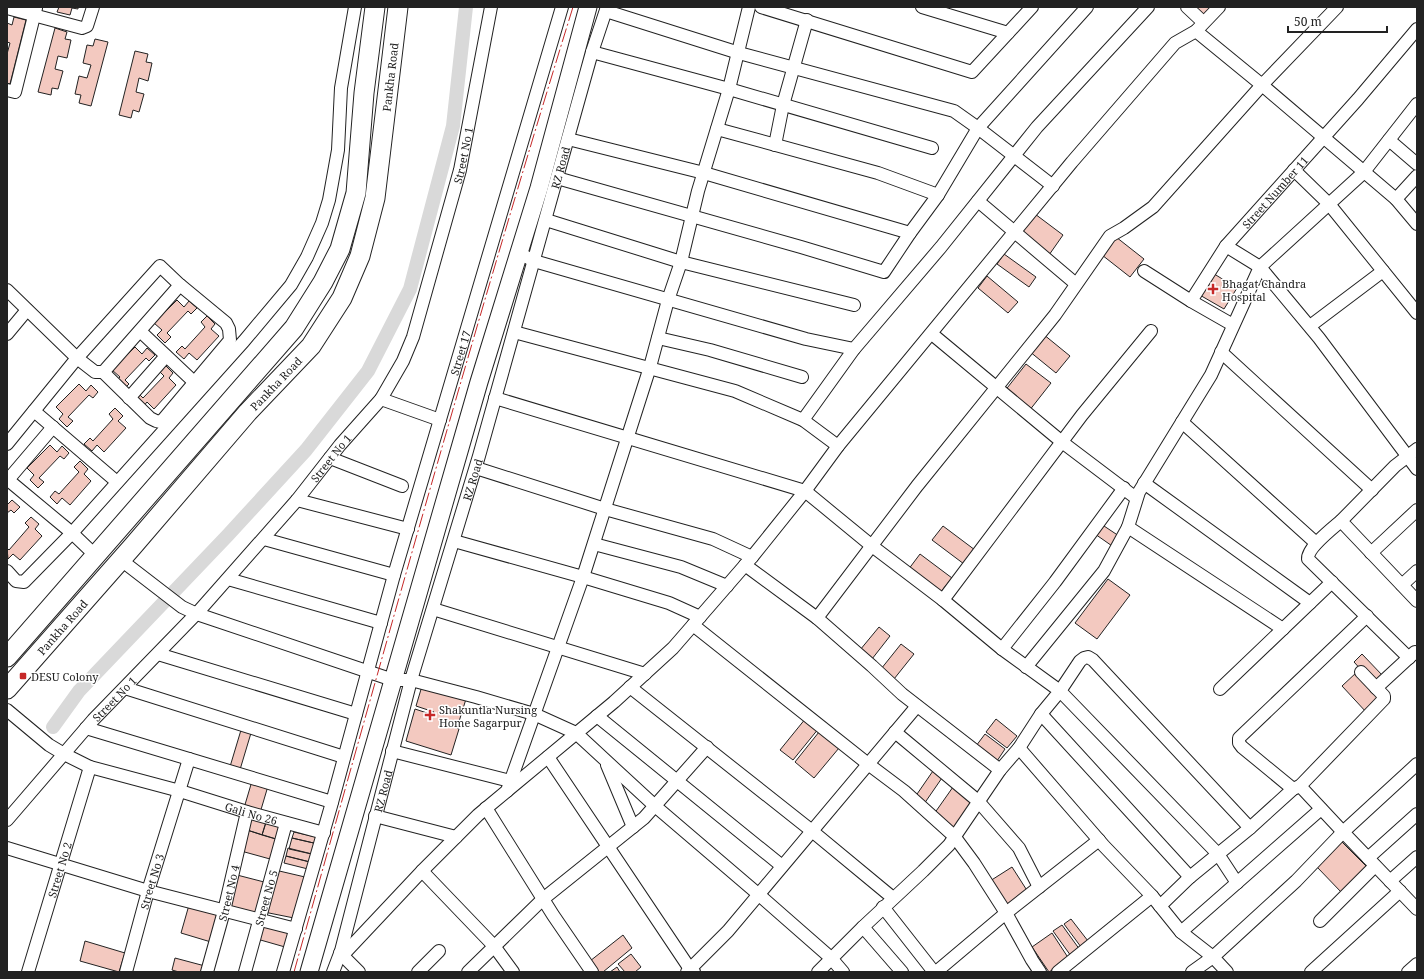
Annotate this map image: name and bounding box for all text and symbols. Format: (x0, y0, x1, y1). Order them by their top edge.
scale bar (1288, 8, 1387, 34)
text: 50 m (1294, 13, 1322, 30)
street label: Pankha Road (378, 42, 401, 112)
street label: Street No 1 (449, 126, 476, 185)
street label: RZ Road (547, 145, 573, 190)
street label: Street Number 11 (1238, 152, 1311, 231)
place label: Bhagat Chandra Hospital (1222, 276, 1306, 304)
marker: Bhagat Chandra Hospital (1207, 283, 1219, 295)
street label: Street 17 (446, 329, 473, 377)
street label: Pankha Road (246, 353, 305, 413)
street label: Street No 1 (307, 430, 354, 485)
street label: RZ Road (458, 456, 485, 502)
street label: Pankha Road (33, 596, 90, 658)
place label: DESU Colony (31, 669, 99, 684)
marker: DESU Colony (18, 671, 28, 681)
street label: Street No 1 (89, 673, 139, 724)
place label: Shakuntla Nursing Home Sagarpur (439, 702, 537, 730)
marker: Shakuntla Nursing Home Sagarpur (424, 709, 436, 721)
street label: RZ Road (370, 768, 395, 814)
street label: Gali No 26 (223, 798, 279, 827)
street label: Street No 2 (43, 840, 74, 899)
street label: Street No 3 (136, 852, 167, 911)
street label: Street No 4 (214, 863, 242, 923)
street label: Street No 5 (251, 868, 280, 927)

